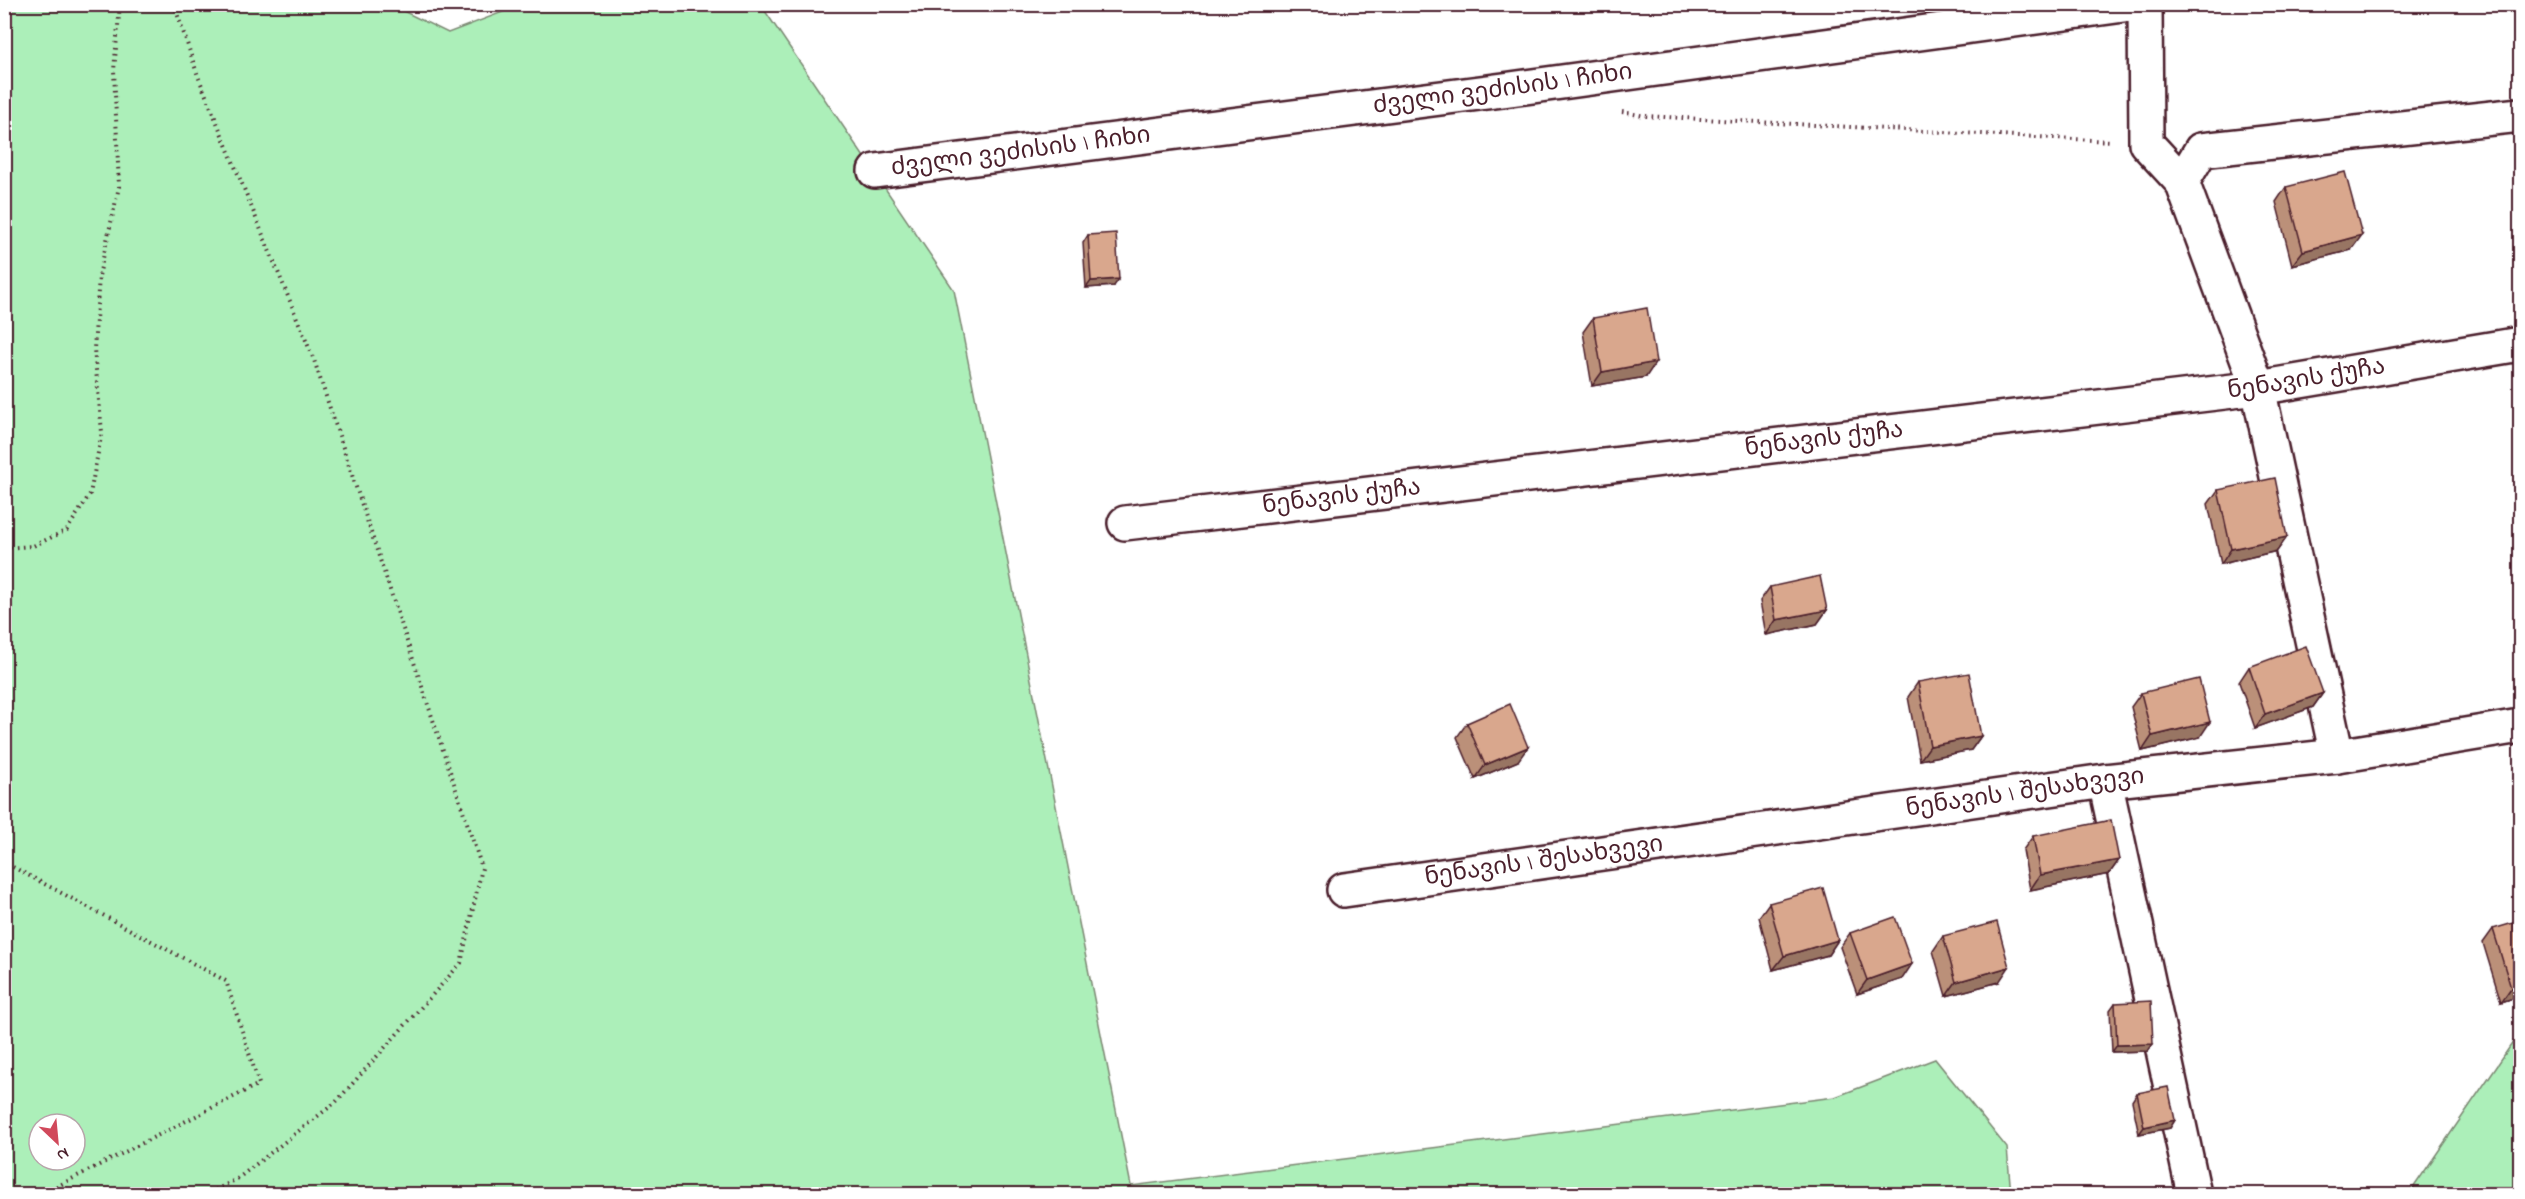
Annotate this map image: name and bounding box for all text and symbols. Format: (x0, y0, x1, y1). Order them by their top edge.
street label: ძველი ვეძისის I ჩიხი (1371, 55, 1635, 124)
street label: ძველი ვეძისის I ჩიხი (889, 118, 1153, 186)
street label: ნენავის ქუჩა (2225, 349, 2388, 409)
street label: ნენავის ქუჩა (1743, 413, 1905, 467)
street label: ნენავის ქუჩა (1260, 470, 1423, 524)
street label: ნენავის I შესახვევი (1904, 759, 2146, 827)
street label: ნენავის I შესახვევი (1422, 827, 1666, 896)
north arrow (27, 1112, 87, 1172)
text: N (52, 1141, 73, 1167)

